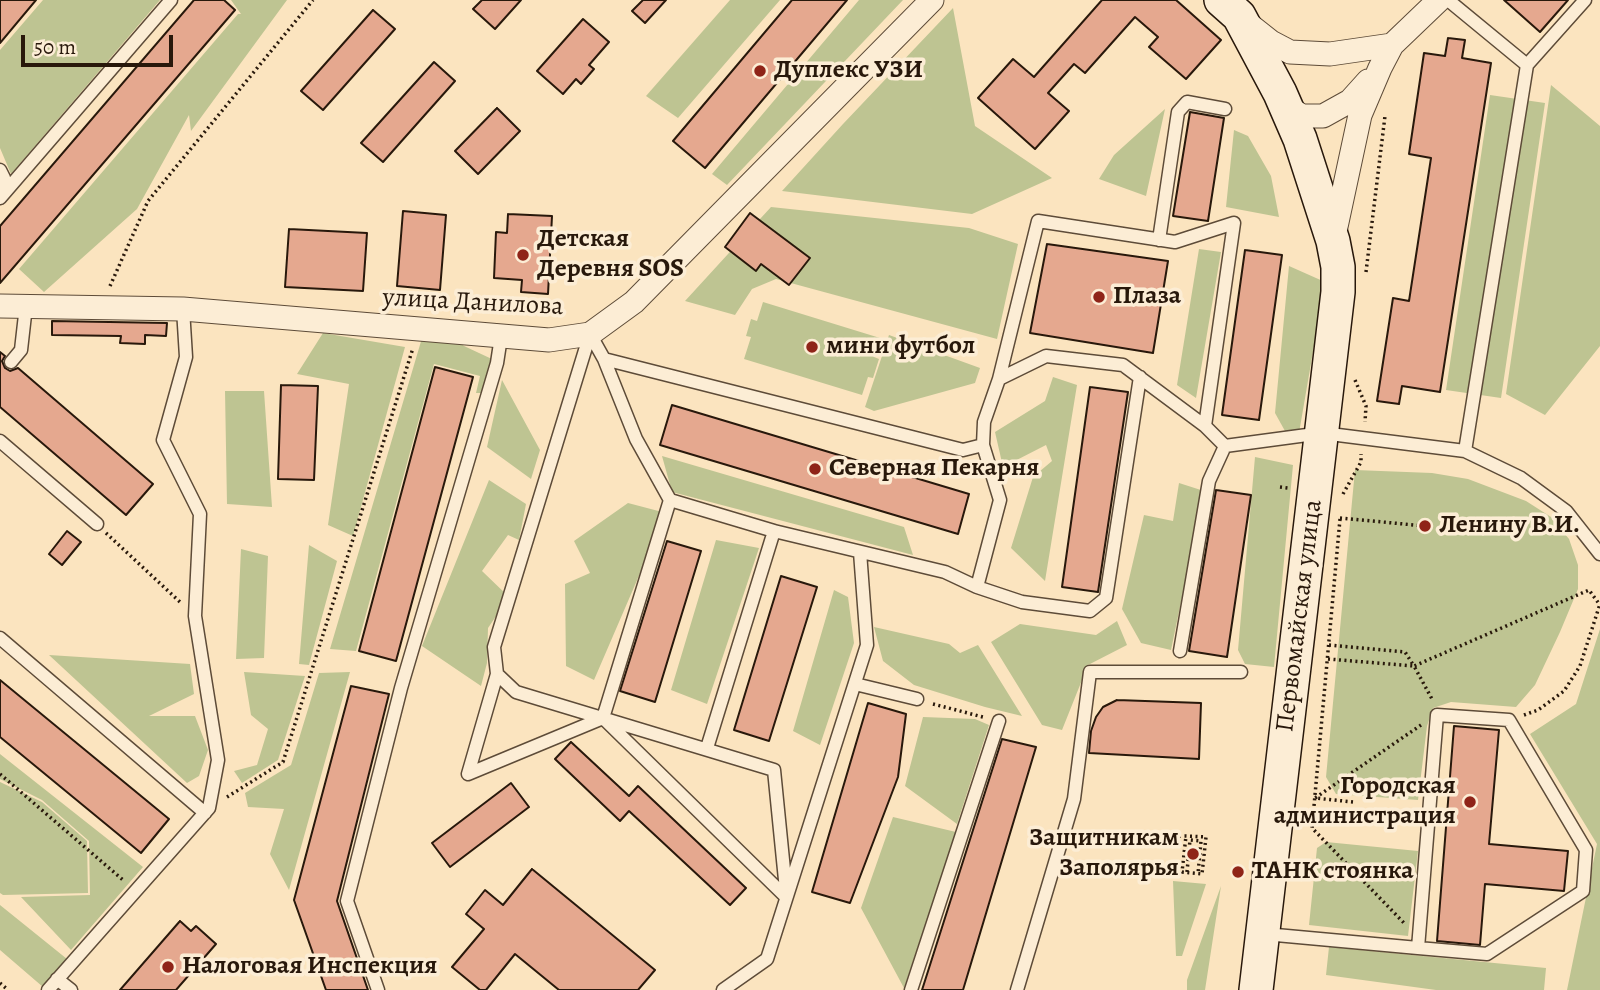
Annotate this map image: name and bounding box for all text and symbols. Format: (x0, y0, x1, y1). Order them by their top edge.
scale bar (24, 21, 177, 65)
text: 50 m (34, 33, 76, 61)
place label: Дуплекс УЗИ (774, 55, 923, 87)
marker: Дуплекс УЗИ (752, 63, 768, 79)
place label: Детская Деревня SOS (537, 224, 684, 286)
marker: Детская Деревня SOS (515, 247, 531, 263)
place label: Плаза (1113, 281, 1181, 313)
street label: улица Данилова (382, 283, 564, 323)
marker: Плаза (1091, 289, 1107, 305)
place label: мини футбол (826, 331, 975, 363)
marker: мини футбол (804, 339, 820, 355)
place label: Северная Пекарня (829, 453, 1039, 485)
marker: Северная Пекарня (807, 461, 823, 477)
street label: Первомайская улица (1270, 498, 1330, 734)
place label: Ленину В.И. (1439, 510, 1580, 542)
marker: Ленину В.И. (1417, 518, 1433, 534)
place label: Городская администрация (1274, 771, 1456, 832)
marker: Городская администрация (1462, 794, 1478, 810)
place label: Защитникам Заполярья (1029, 823, 1179, 884)
marker: Защитникам Заполярья (1185, 846, 1201, 862)
place label: ТАНК стоянка (1252, 856, 1414, 888)
marker: ТАНК стоянка (1230, 864, 1246, 880)
place label: Налоговая Инспекция (182, 951, 437, 983)
marker: Налоговая Инспекция (160, 959, 176, 975)

